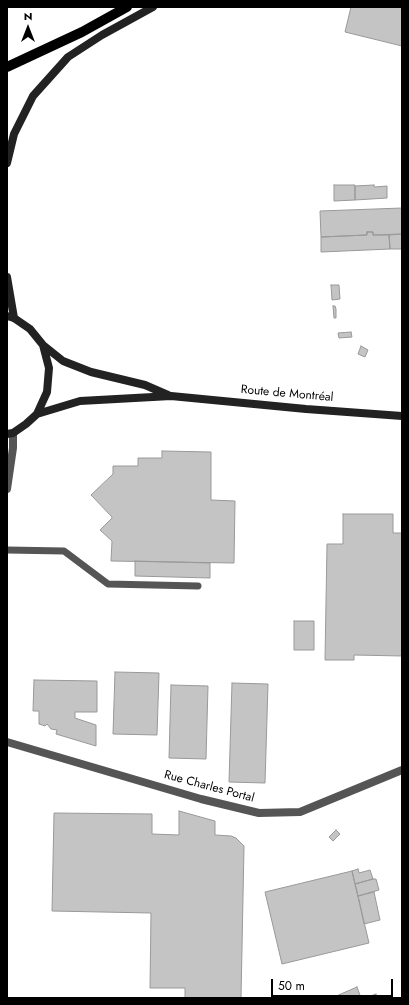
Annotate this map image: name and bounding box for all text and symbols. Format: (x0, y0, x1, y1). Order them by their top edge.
north arrow (8, 8, 48, 48)
text: N (24, 8, 32, 24)
street label: Route de Montréal (240, 383, 334, 405)
street label: Rue Charles Portal (162, 768, 256, 806)
scale bar (273, 971, 395, 997)
text: 50 m (278, 977, 305, 995)

